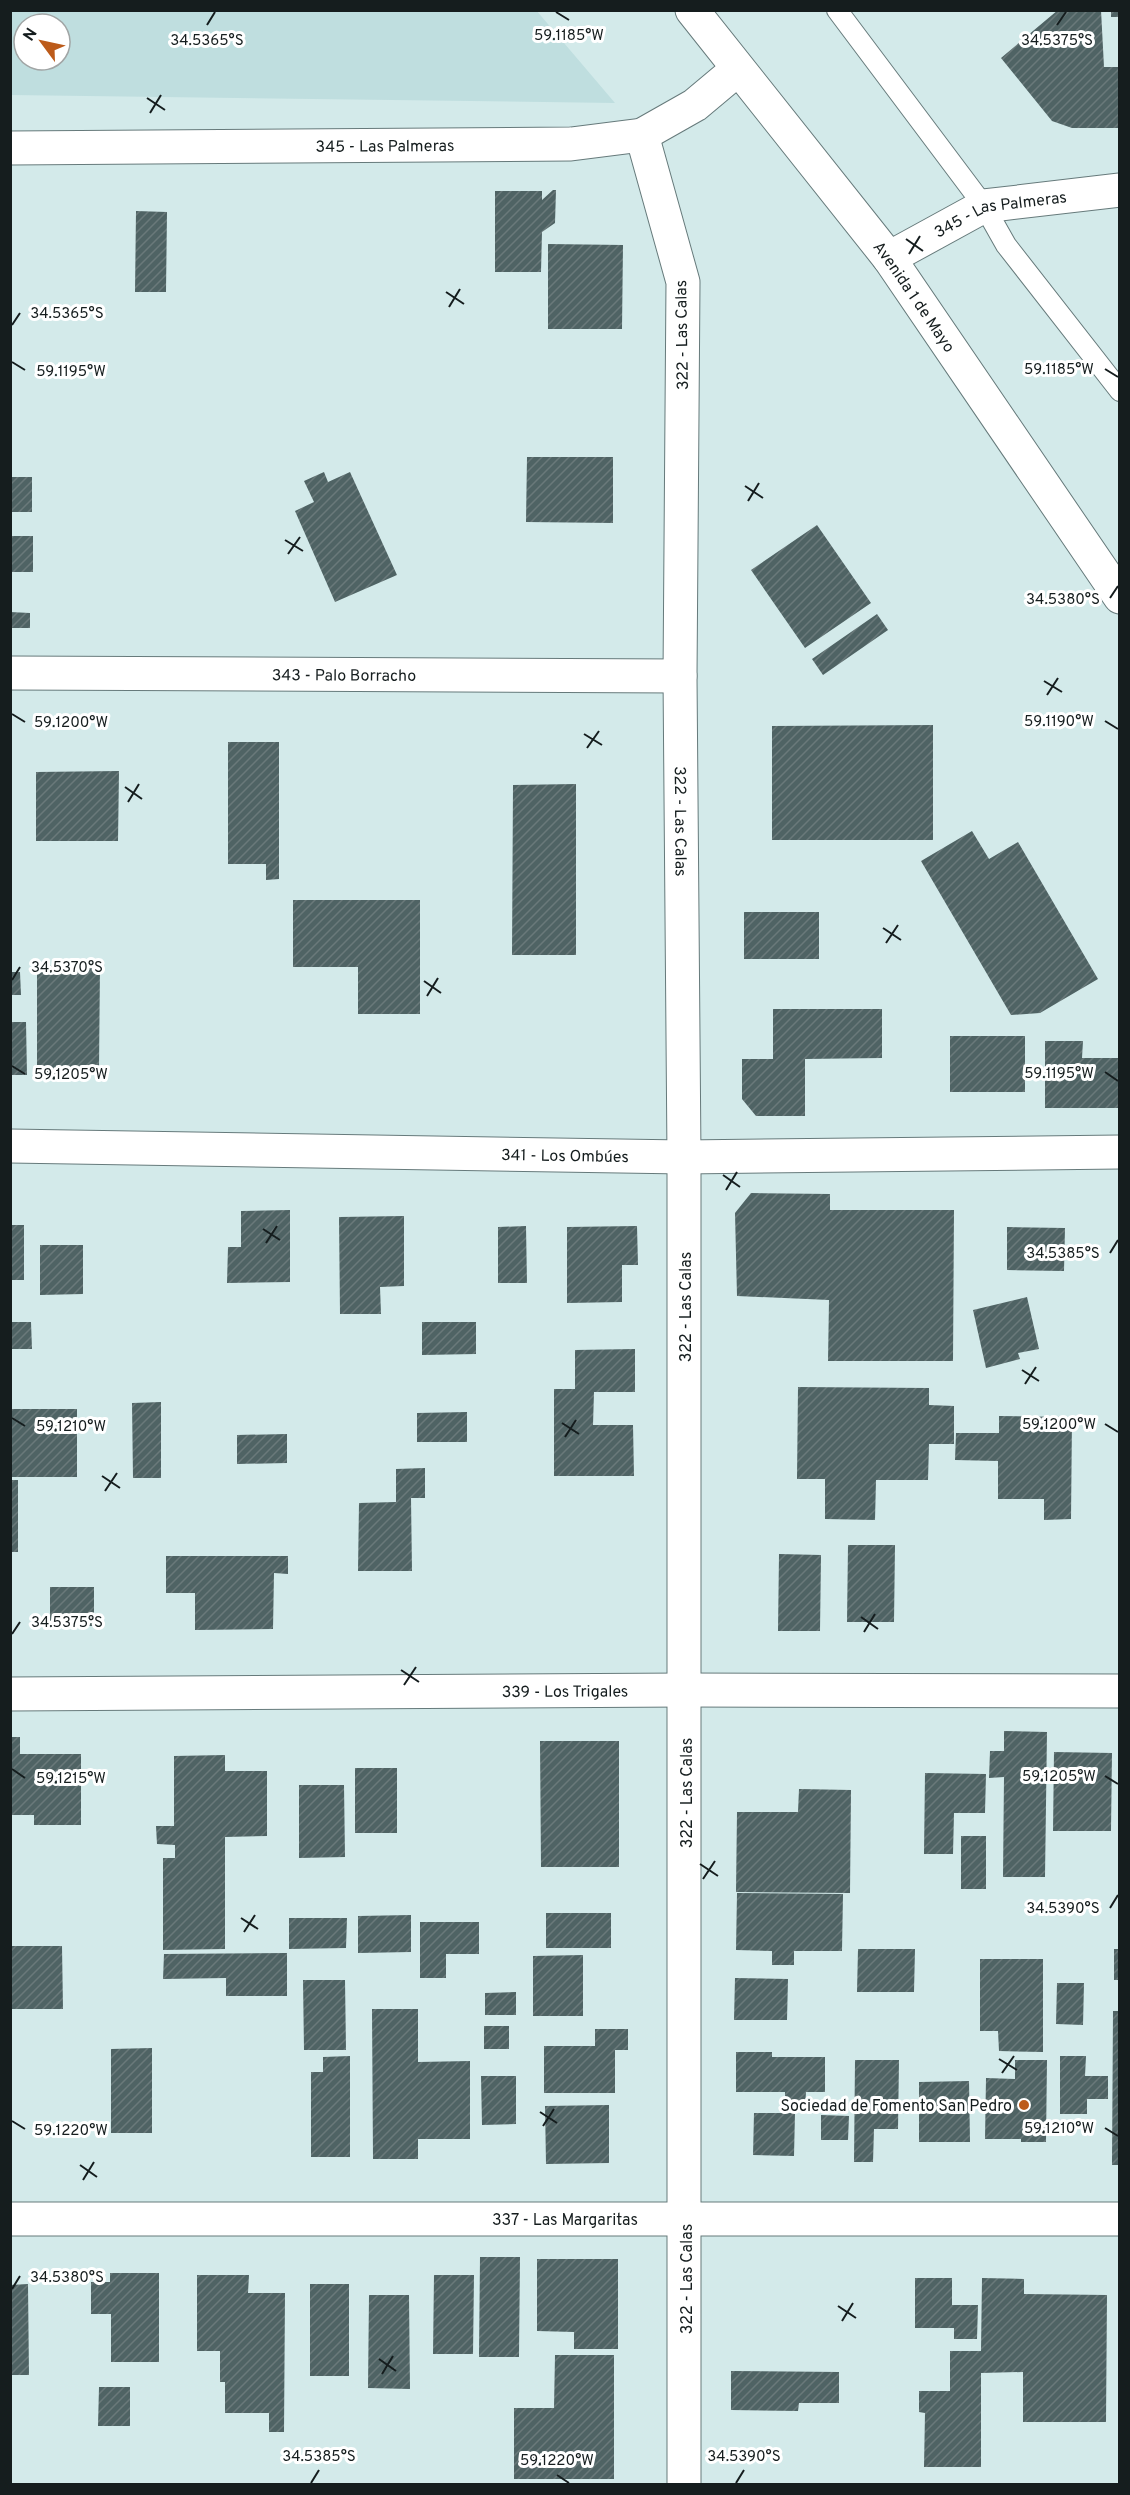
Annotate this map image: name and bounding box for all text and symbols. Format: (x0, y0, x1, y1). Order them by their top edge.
north arrow (12, 12, 72, 72)
text: N (20, 25, 43, 45)
text: 59.1185°W (534, 27, 604, 46)
text: 34.5365°S (170, 32, 244, 51)
text: 34.5375°S (1021, 32, 1093, 51)
street label: 345 - Las Palmeras (315, 137, 455, 158)
street label: 345 - Las Palmeras (931, 188, 1068, 243)
street label: Avenida 1 de Mayo (868, 238, 958, 357)
street label: 322 - Las Calas (672, 280, 694, 390)
text: 34.5365°S (30, 305, 104, 324)
text: 59.1185°W (1024, 361, 1094, 380)
text: 59.1195°W (36, 363, 106, 382)
text: 34.5380°S (1026, 591, 1100, 610)
street label: 343 - Palo Borracho (272, 666, 416, 687)
text: 59.1190°W (1024, 713, 1094, 732)
text: 59.1200°W (34, 714, 108, 733)
street label: 322 - Las Calas (669, 766, 690, 877)
text: 34.5370°S (31, 959, 103, 978)
text: 59.1195°W (1024, 1065, 1094, 1084)
text: 59.1205°W (34, 1066, 108, 1085)
street label: 341 - Los Ombúes (501, 1146, 629, 1168)
text: 34.5385°S (1026, 1245, 1100, 1264)
street label: 322 - Las Calas (677, 1252, 697, 1362)
text: 59.1200°W (1022, 1416, 1096, 1435)
text: 59.1210°W (36, 1418, 106, 1437)
text: 34.5375°S (31, 1614, 103, 1633)
street label: 339 - Los Trigales (502, 1682, 628, 1703)
street label: 322 - Las Calas (678, 1738, 698, 1848)
text: 59.1205°W (1022, 1768, 1096, 1787)
text: 59.1215°W (36, 1770, 106, 1789)
text: 34.5390°S (1026, 1900, 1100, 1919)
place label: Sociedad de Fomento San Pedro (781, 2097, 1012, 2117)
marker: Sociedad de Fomento San Pedro (1017, 2098, 1031, 2112)
text: 59.1210°W (1024, 2120, 1094, 2139)
text: 59.1220°W (34, 2122, 108, 2141)
street label: 337 - Las Margaritas (492, 2211, 638, 2231)
street label: 322 - Las Calas (678, 2224, 698, 2334)
text: 34.5380°S (30, 2269, 104, 2288)
text: 34.5385°S (282, 2448, 356, 2467)
text: 34.5390°S (707, 2448, 781, 2467)
text: 59.1220°W (520, 2452, 594, 2471)

